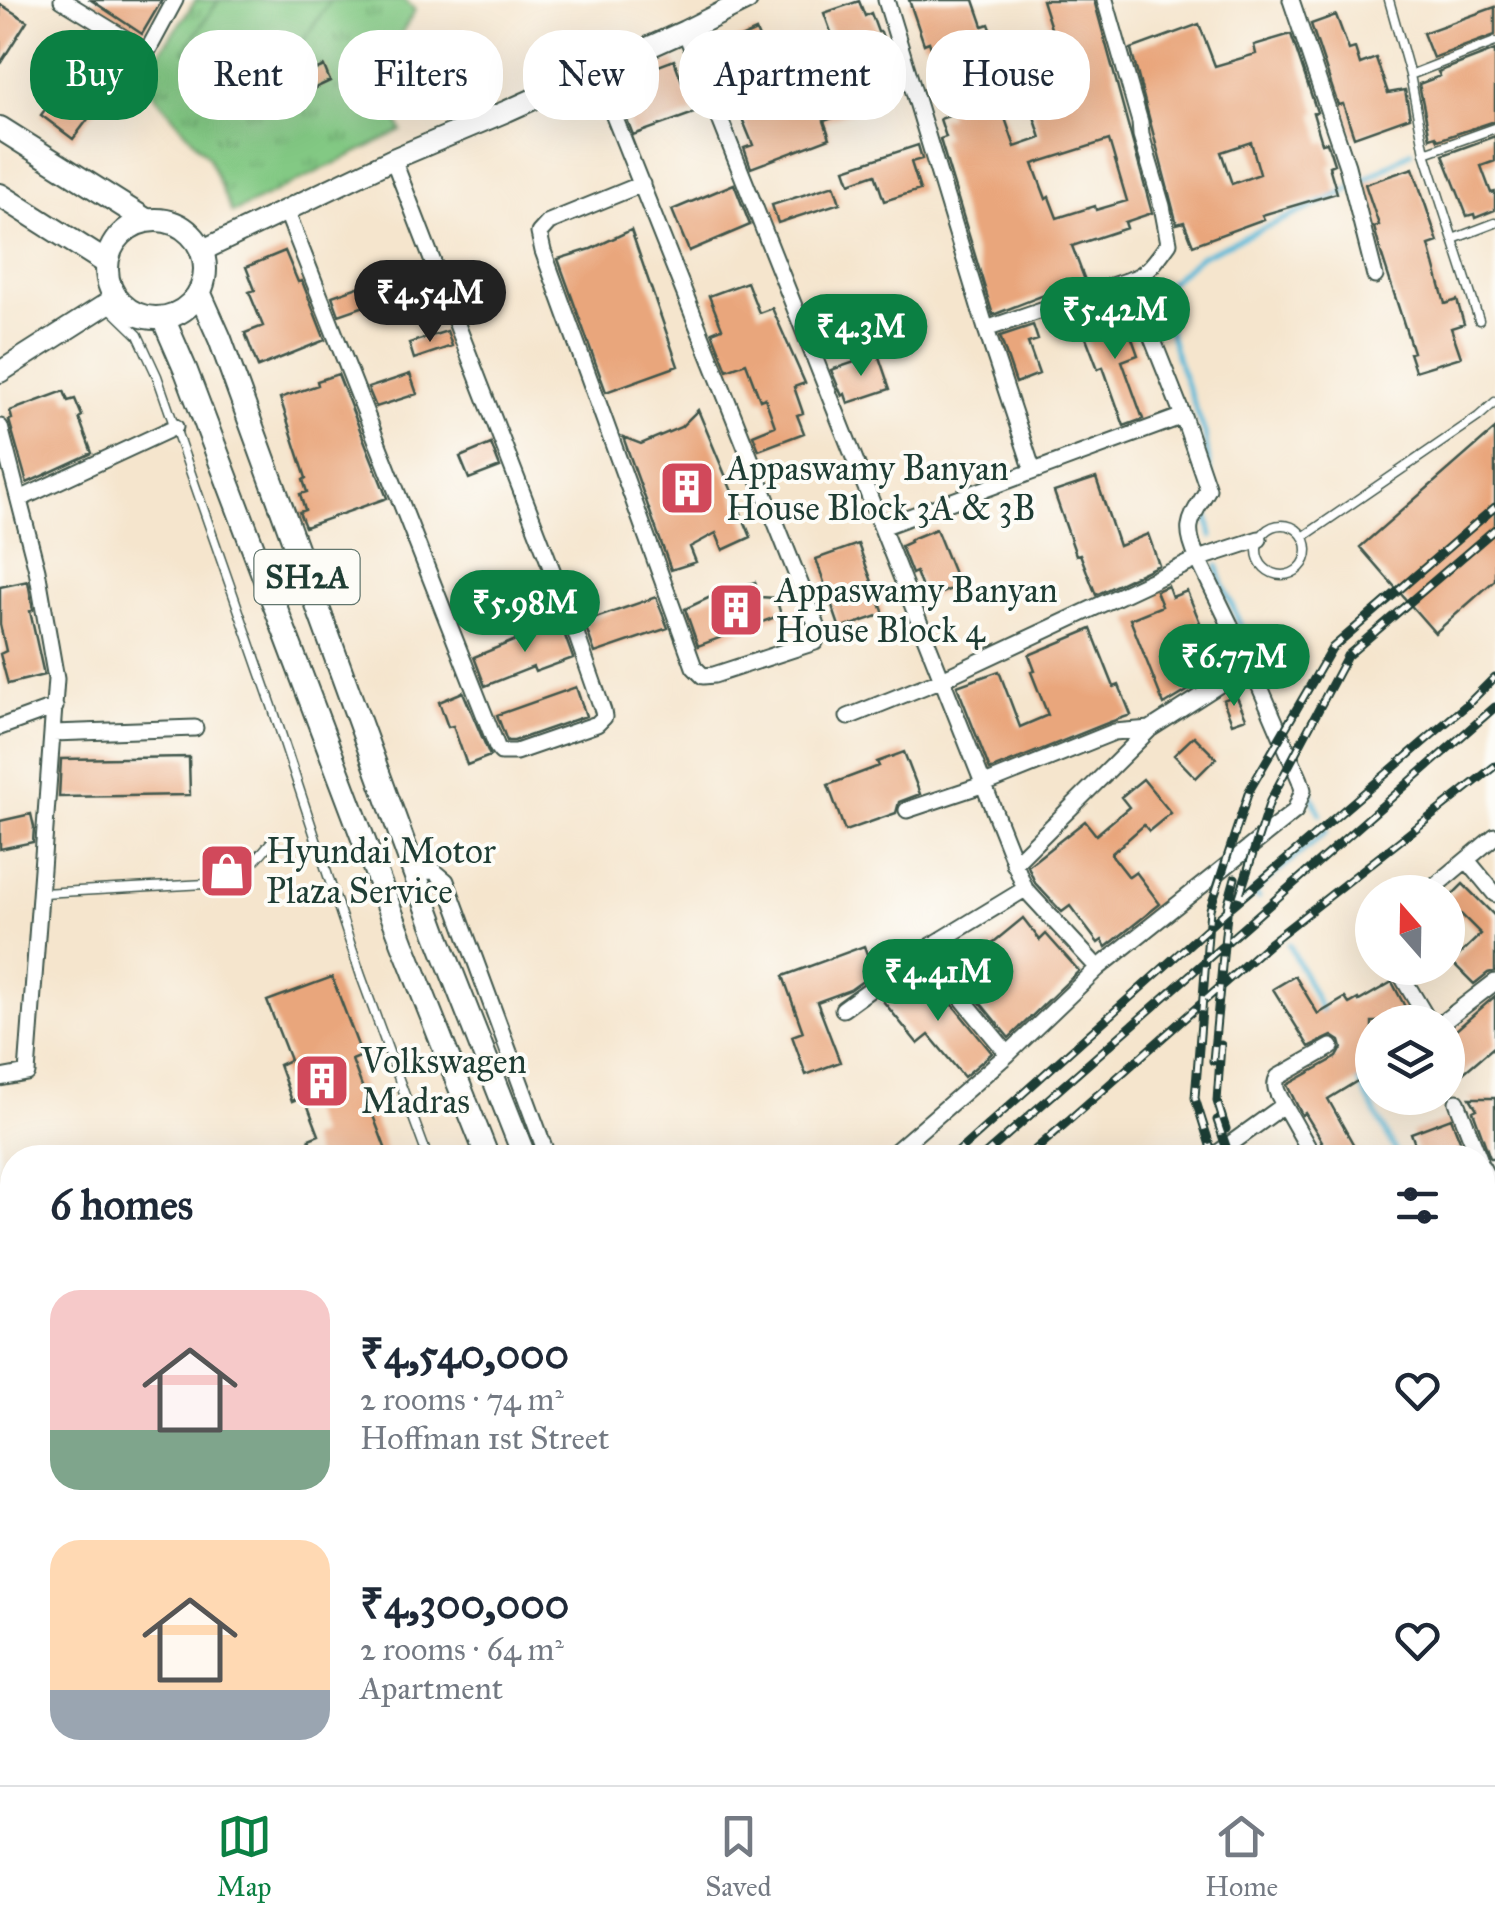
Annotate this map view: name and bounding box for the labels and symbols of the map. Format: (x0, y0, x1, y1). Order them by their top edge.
pin: ₹4.54M (349, 260, 511, 345)
pin: ₹5.42M (1034, 277, 1196, 362)
pin: ₹4.3M (791, 294, 931, 379)
place label: Appaswamy Banyan House Block 3A & 3B (724, 447, 1036, 530)
building icon: Appaswamy Banyan House Block 3A & 3B (657, 458, 717, 518)
road number: SH2A (254, 550, 360, 604)
place label: Appaswamy Banyan House Block 4 (773, 569, 1058, 652)
pin: ₹5.98M (444, 570, 606, 655)
building icon: Appaswamy Banyan House Block 4 (706, 580, 766, 640)
pin: ₹6.77M (1153, 624, 1315, 709)
place label: Hyundai Motor Plaza Service (266, 830, 497, 913)
shop icon: Hyundai Motor Plaza Service (197, 841, 257, 901)
north arrow (1355, 875, 1465, 985)
pin: ₹4.41M (857, 939, 1019, 1024)
place label: Volkswagen Madras (360, 1040, 527, 1123)
building icon: Volkswagen Madras (292, 1051, 352, 1111)

